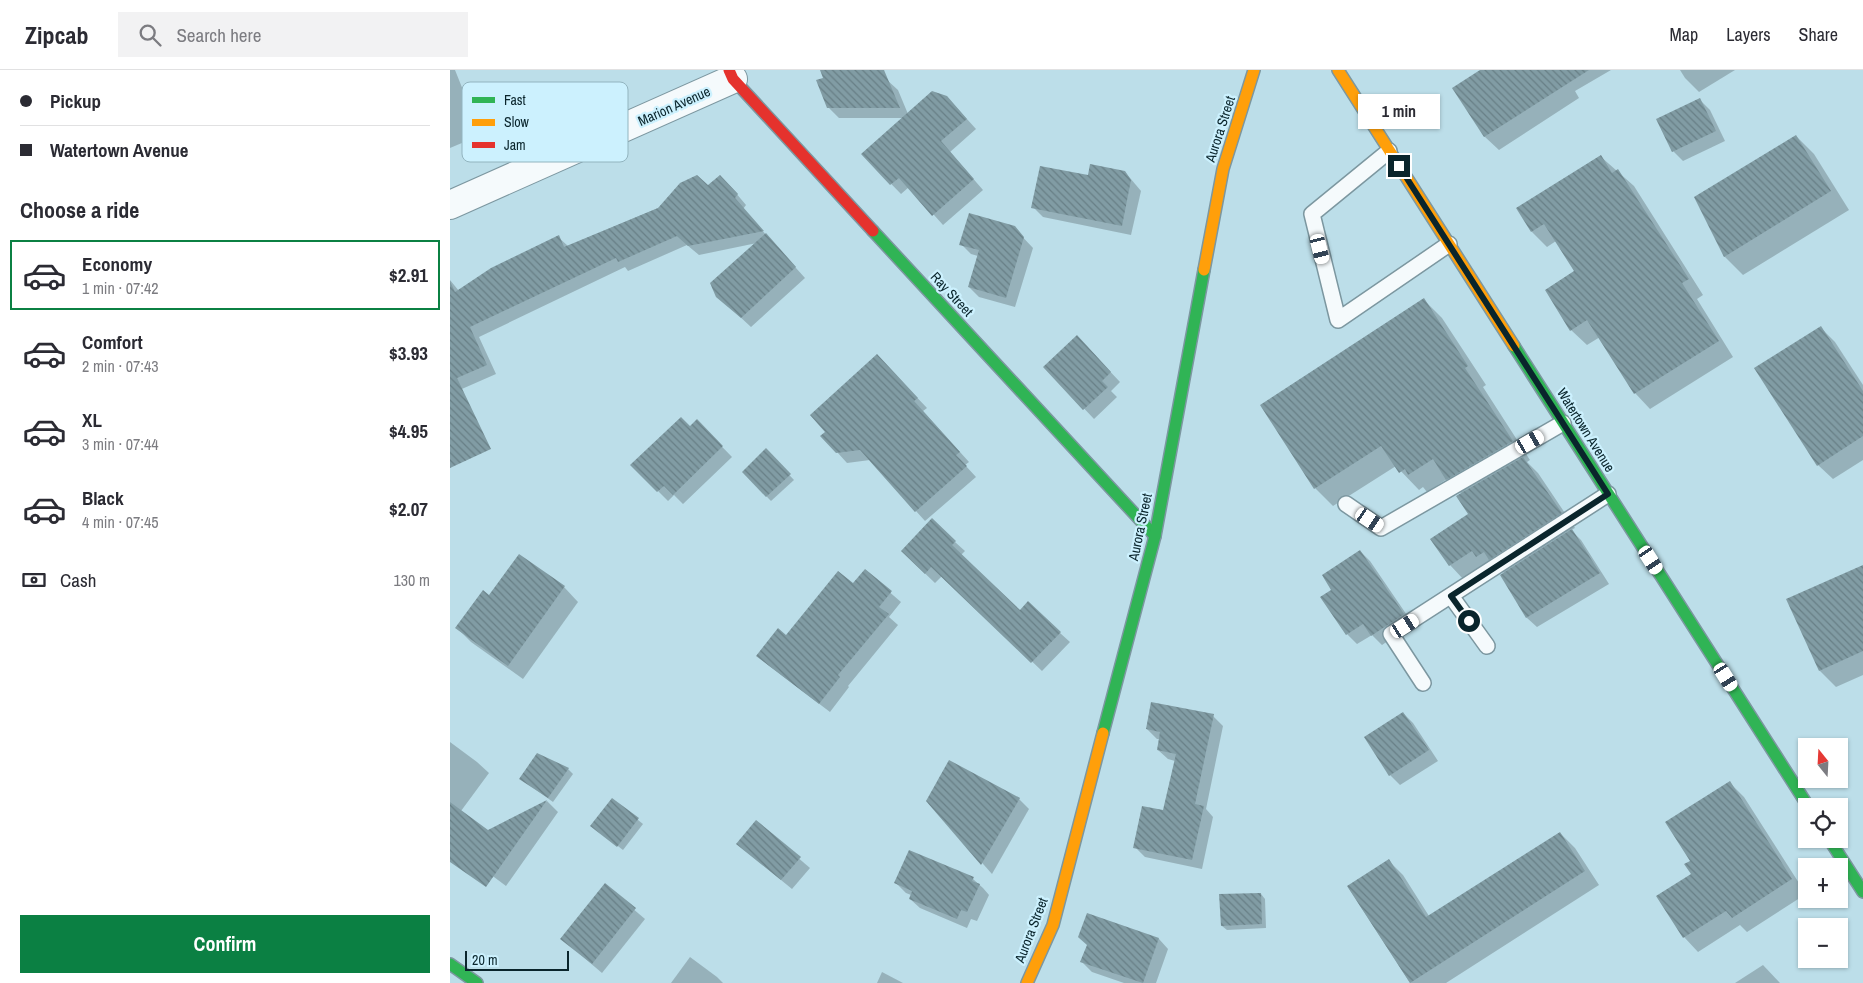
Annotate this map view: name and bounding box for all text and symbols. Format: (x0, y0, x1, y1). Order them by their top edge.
search box (118, 12, 468, 57)
text: Zipcab (25, 19, 88, 51)
icon: search (136, 21, 164, 49)
text: Search here (176, 22, 261, 48)
text: Map (1670, 22, 1698, 47)
text: Layers (1726, 22, 1771, 47)
text: Share (1799, 22, 1838, 47)
legend (462, 82, 628, 162)
street label: Marion Avenue (635, 82, 713, 130)
text: Pickup (50, 88, 101, 114)
text: Fast (504, 91, 526, 109)
callout: 1 min (1358, 93, 1440, 128)
street label: Aurora Street (1201, 94, 1239, 165)
text: 1 min (1382, 100, 1416, 122)
text: Slow (504, 113, 530, 131)
text: Jam (504, 136, 526, 154)
text: Watertown Avenue (50, 137, 189, 163)
route end (1388, 155, 1410, 177)
text: Choose a ride (20, 195, 139, 225)
car (1309, 233, 1330, 265)
text: Economy (82, 251, 152, 277)
icon: car (22, 253, 67, 298)
text: $2.91 (389, 262, 428, 288)
street label: Ray Street (927, 268, 977, 320)
text: 1 min · 07:42 (82, 277, 159, 299)
text: Comfort (82, 329, 143, 355)
icon: car (22, 331, 67, 376)
text: $3.93 (389, 340, 428, 366)
text: 2 min · 07:43 (82, 355, 159, 377)
street label: Watertown Avenue (1553, 385, 1619, 475)
text: XL (82, 407, 102, 433)
icon: car (22, 409, 67, 454)
text: $4.95 (389, 418, 428, 444)
car (1513, 428, 1546, 456)
text: 3 min · 07:44 (82, 433, 159, 455)
text: Black (82, 485, 124, 511)
icon: car (22, 487, 67, 532)
street label: Aurora Street (1124, 492, 1156, 563)
text: $2.07 (389, 496, 428, 522)
car (1353, 505, 1386, 535)
text: 4 min · 07:45 (82, 511, 159, 533)
car (1636, 543, 1665, 577)
icon: cash (20, 566, 48, 594)
text: Cash (60, 567, 96, 593)
text: 130 m (394, 569, 430, 591)
route start (1458, 610, 1480, 632)
car (1388, 612, 1421, 640)
car (1711, 660, 1740, 694)
north arrow (1798, 738, 1848, 788)
map controls (1798, 738, 1848, 968)
button: locate (1798, 798, 1848, 848)
button: + (1798, 858, 1848, 908)
street label: Aurora Street (1010, 895, 1052, 966)
button: Confirm (20, 915, 430, 973)
button: − (1798, 918, 1848, 968)
scale bar (465, 948, 569, 971)
text: 20 m (472, 951, 498, 969)

